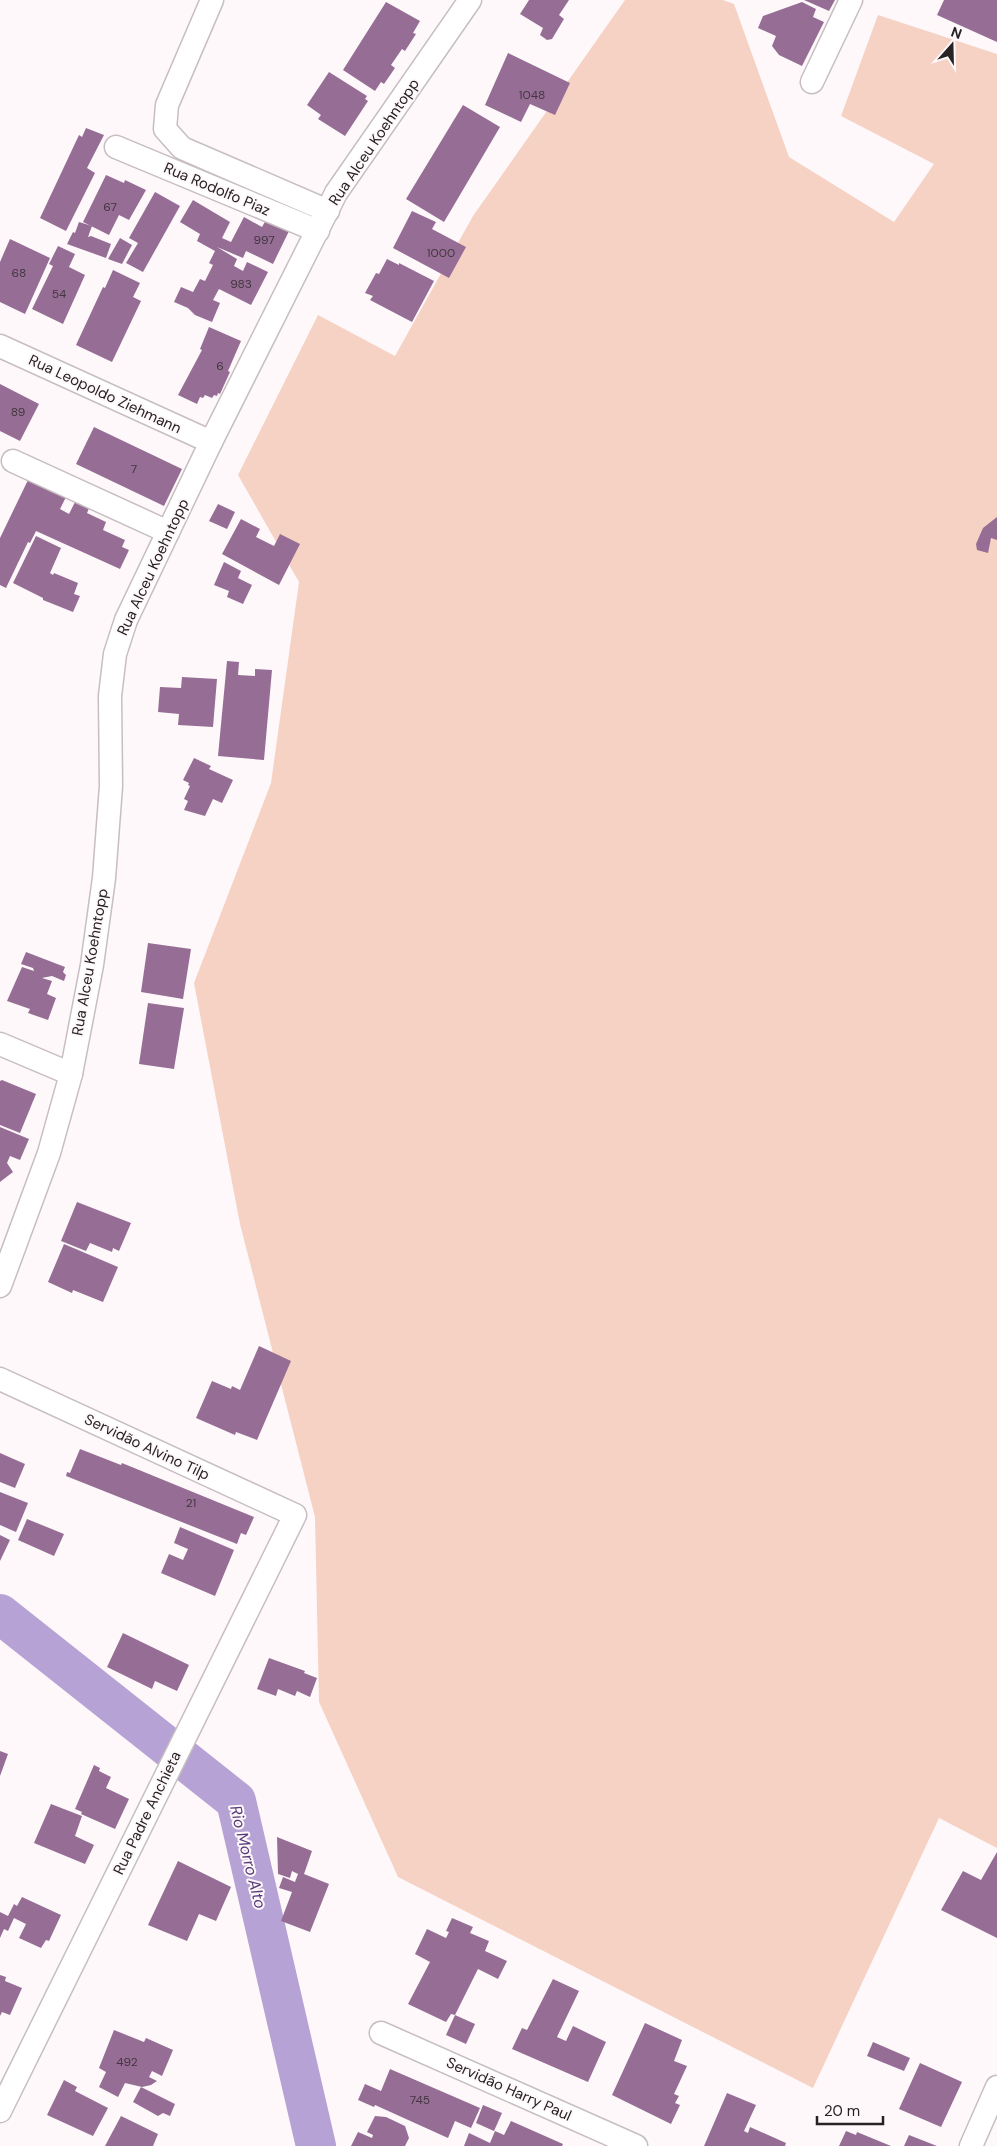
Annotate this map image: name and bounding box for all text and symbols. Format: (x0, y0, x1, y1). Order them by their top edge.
north arrow (927, 20, 977, 70)
text: N (949, 23, 964, 43)
street label: Rua Alceu Koehntopp (324, 75, 424, 209)
house number: 1048 (519, 87, 545, 103)
street label: Rua Rodolfo Piaz (161, 158, 273, 220)
house number: 67 (103, 199, 117, 215)
house number: 997 (253, 232, 275, 248)
house number: 1000 (427, 245, 455, 261)
house number: 68 (12, 265, 26, 281)
house number: 983 (230, 276, 252, 292)
house number: 54 (52, 286, 66, 302)
street label: Rua Leopoldo Ziehmann (25, 350, 185, 438)
house number: 6 (216, 358, 224, 374)
house number: 89 (11, 404, 25, 420)
house number: 7 (131, 461, 137, 477)
street label: Rua Alceu Koehntopp (112, 495, 194, 639)
street label: Rua Alceu Koehntopp (67, 887, 113, 1037)
street label: Servidão Alvino Tilp (81, 1409, 213, 1485)
house number: 21 (186, 1495, 196, 1511)
street label: Rua Padre Anchieta (108, 1748, 186, 1878)
water label: Rio Morro Alto (225, 1803, 271, 1911)
street label: Servidão Harry Paul (443, 2052, 575, 2126)
house number: 492 (116, 2054, 138, 2070)
house number: 745 (410, 2092, 430, 2108)
scale bar (817, 2094, 883, 2126)
text: 20 m (824, 2101, 860, 2121)

